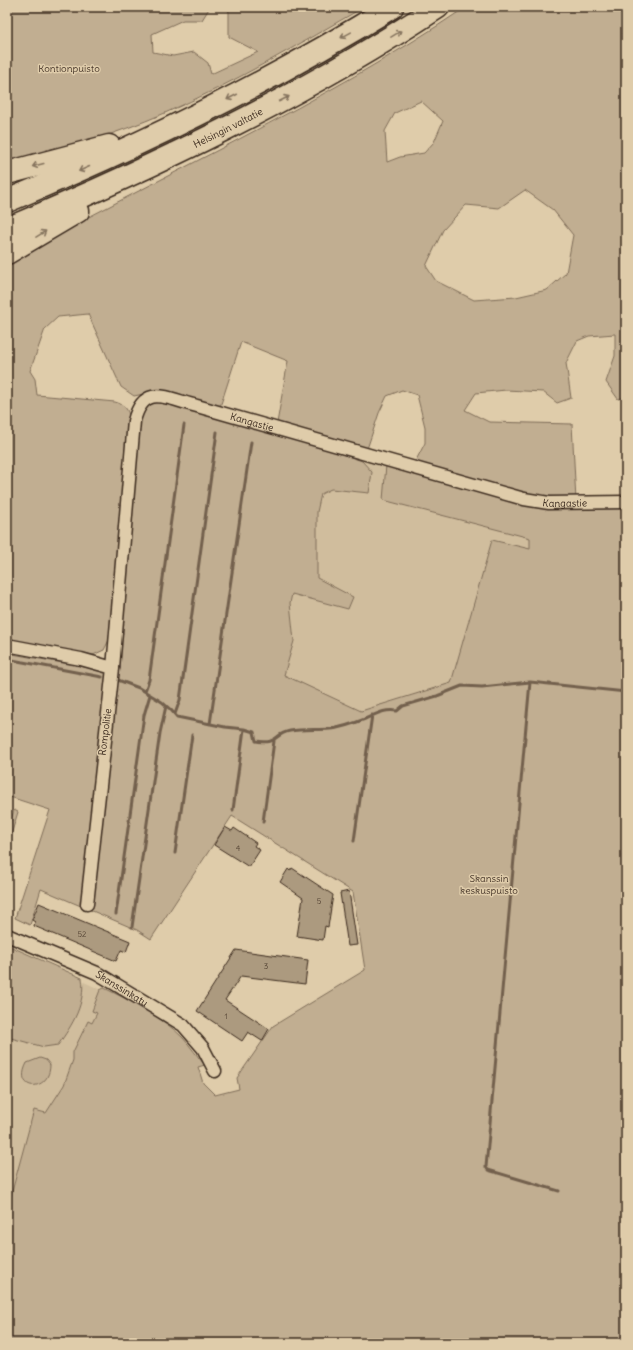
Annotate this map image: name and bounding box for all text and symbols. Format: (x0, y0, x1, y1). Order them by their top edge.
one-way arrow (390, 30, 402, 38)
one-way arrow (341, 31, 353, 39)
park label: Kontionpuisto (38, 62, 100, 75)
one-way arrow (227, 94, 239, 101)
one-way arrow (277, 95, 289, 102)
street label: Helsingin valtatie (191, 104, 265, 151)
one-way arrow (31, 162, 44, 169)
one-way arrow (78, 166, 90, 173)
one-way arrow (35, 230, 46, 238)
street label: Kangastie (229, 409, 275, 434)
street label: Kangastie (542, 496, 587, 510)
street label: Rompolitie (96, 708, 114, 756)
house number: 4 (236, 843, 241, 853)
park label: Skanssin keskuspuisto (460, 872, 518, 897)
house number: 5 (317, 896, 322, 906)
house number: 52 (78, 929, 87, 939)
house number: 3 (264, 961, 269, 971)
street label: Skanssinkatu (93, 967, 151, 1009)
house number: 1 (224, 1011, 228, 1021)

